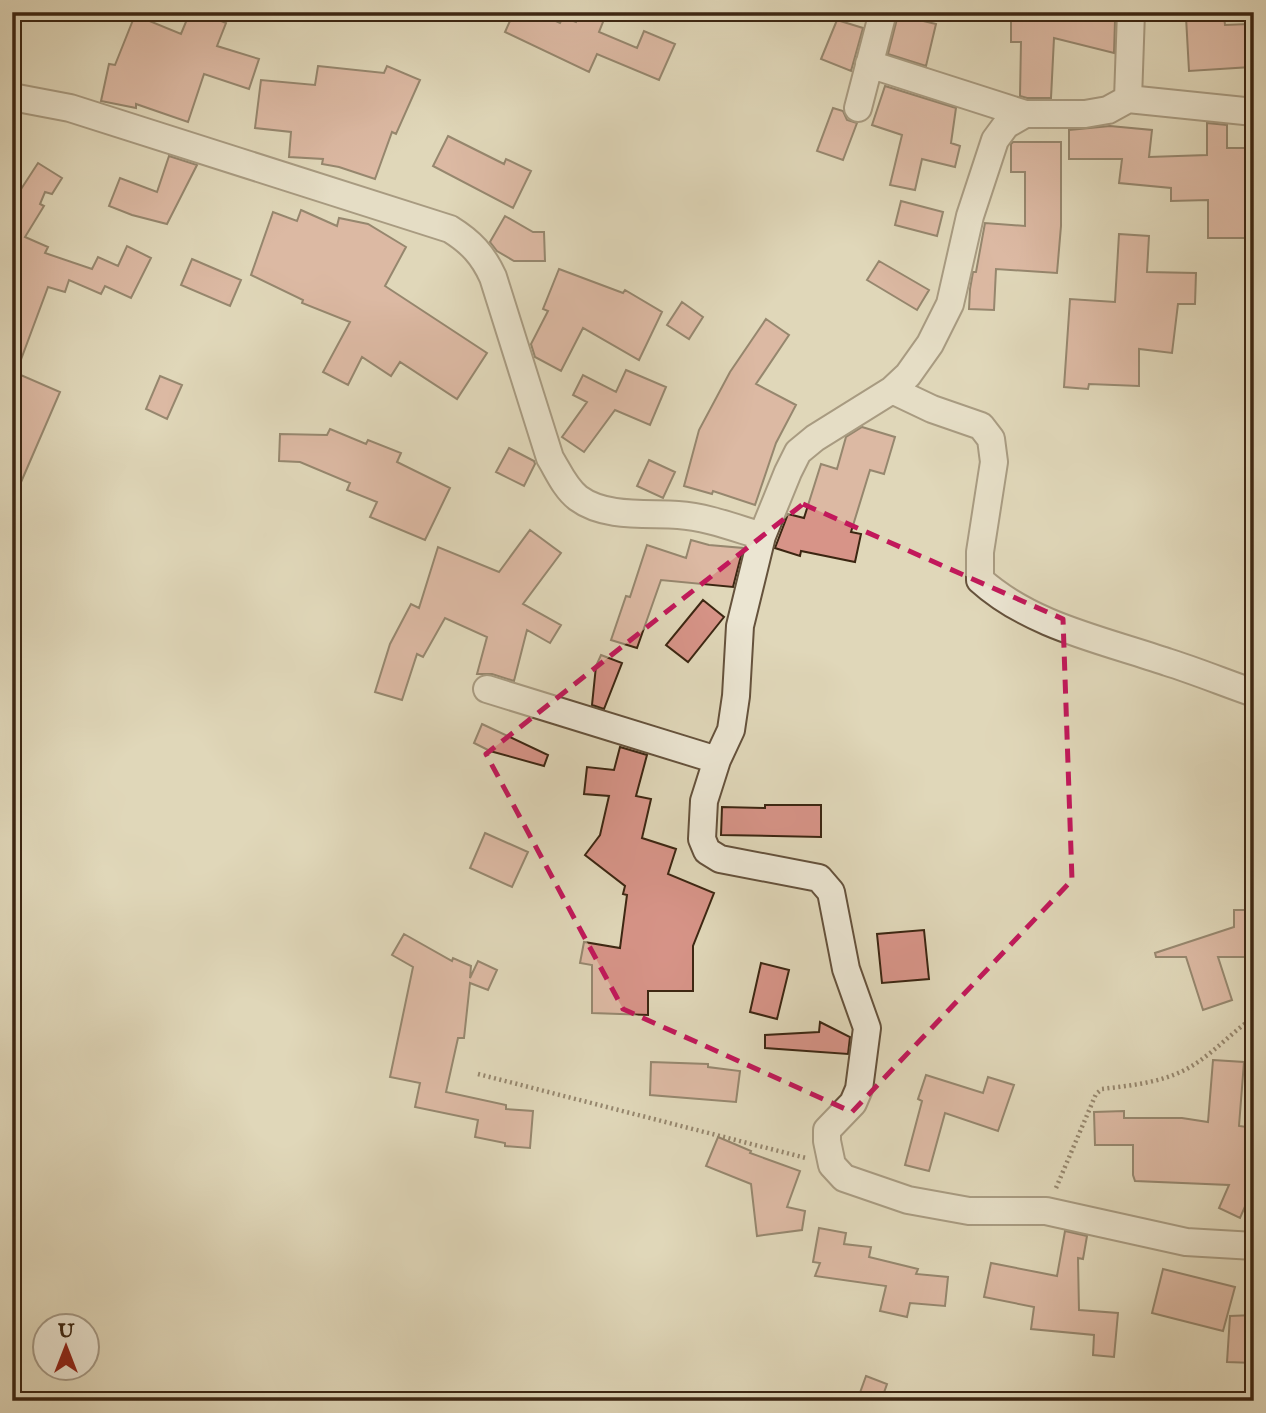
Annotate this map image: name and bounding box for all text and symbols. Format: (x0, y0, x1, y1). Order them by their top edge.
north arrow (32, 1312, 102, 1382)
text: U (57, 1320, 75, 1344)

